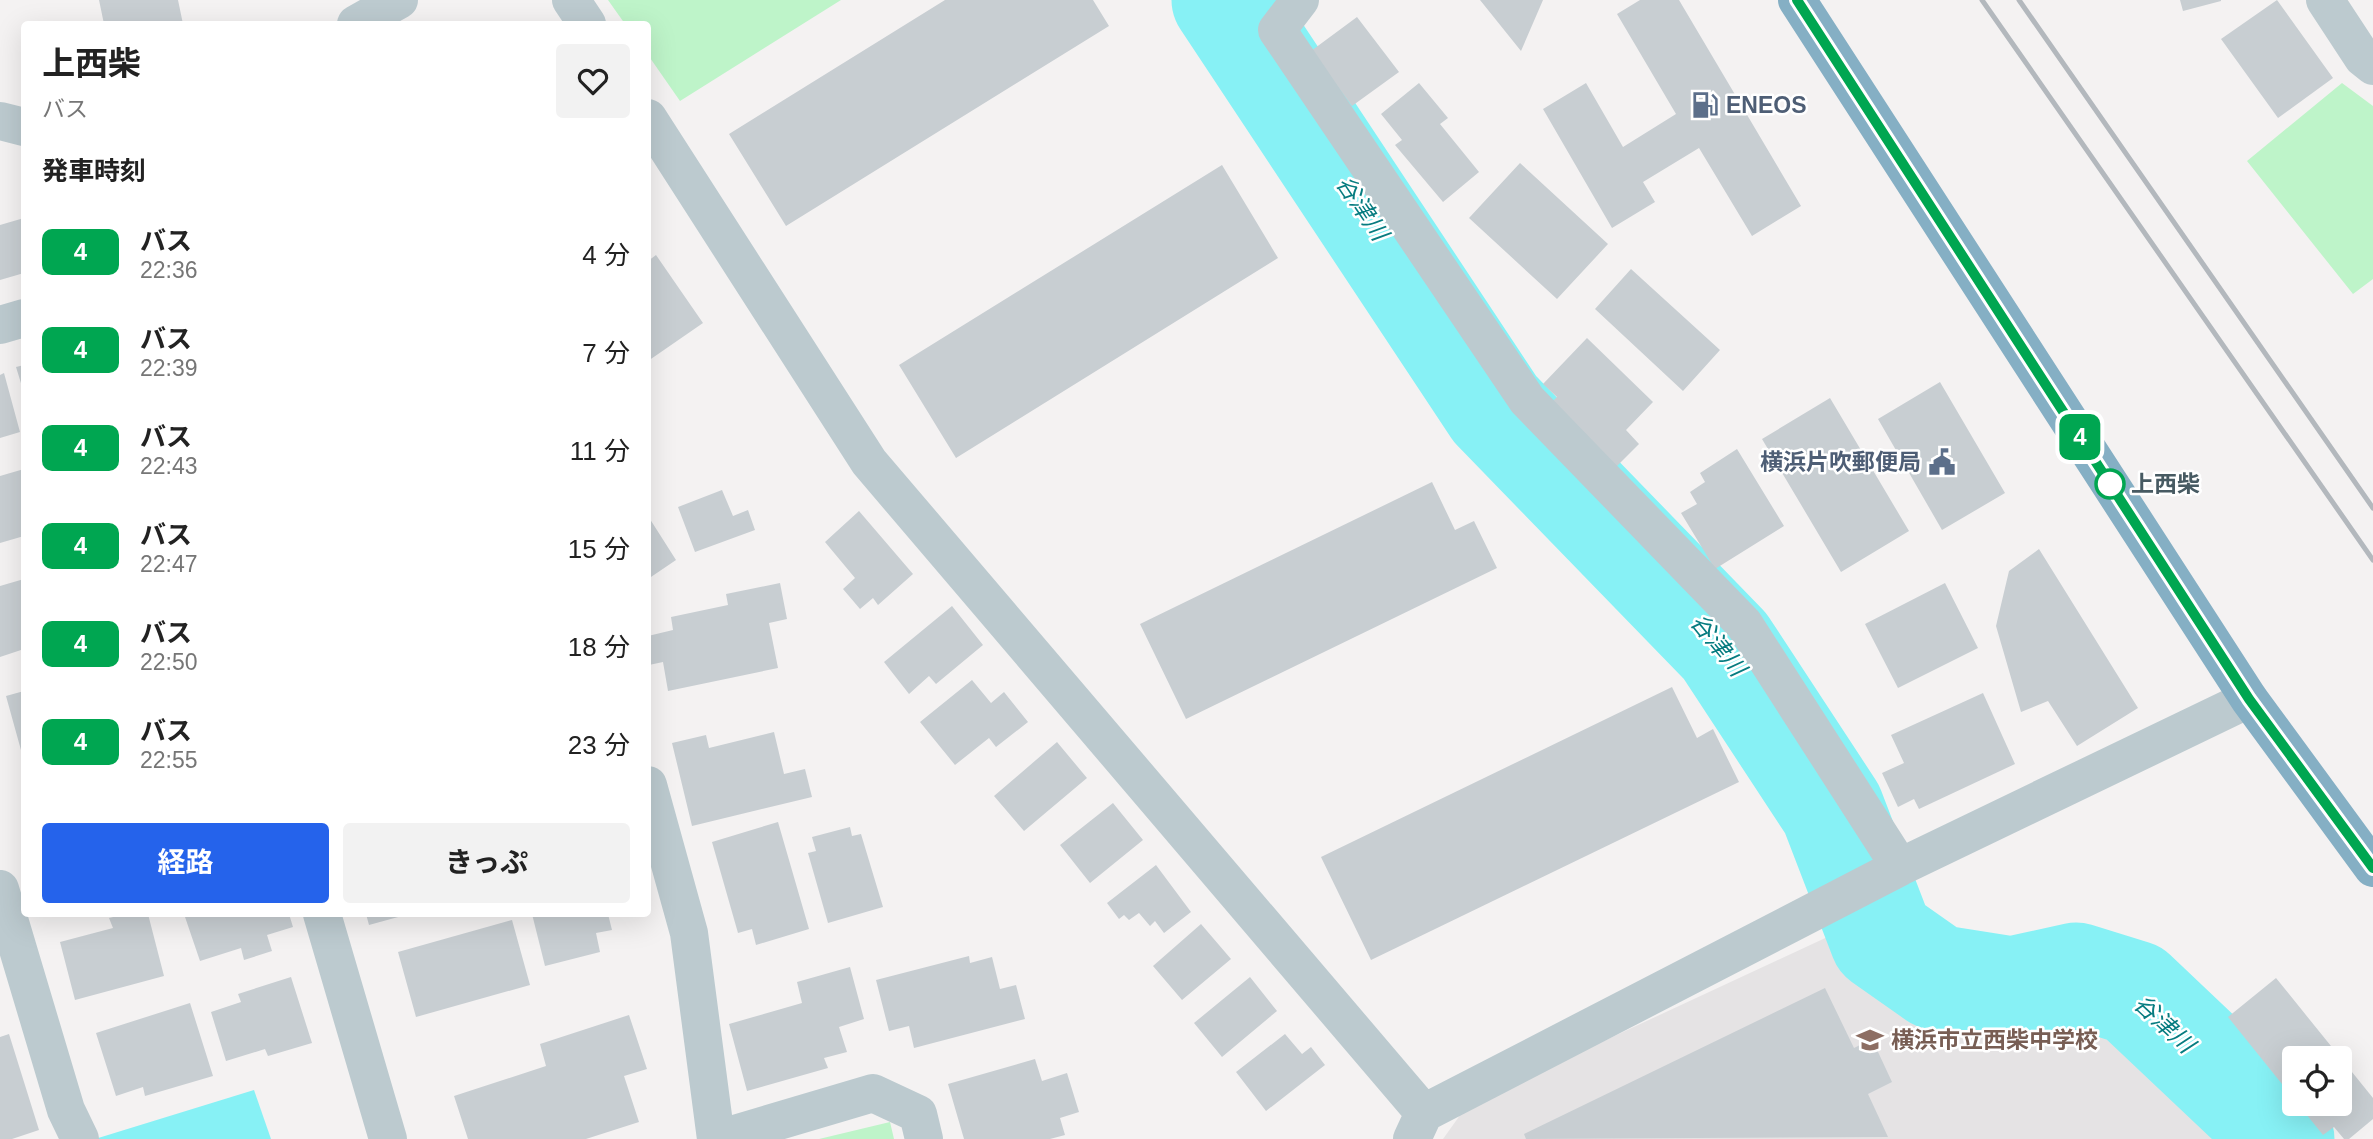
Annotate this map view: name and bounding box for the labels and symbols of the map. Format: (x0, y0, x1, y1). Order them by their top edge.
fuel station icon: ENEOS (1690, 90, 1720, 120)
place label: ENEOS (1726, 92, 1807, 118)
water label: 谷津川 (1331, 170, 1395, 248)
line badge: 4 (2057, 414, 2103, 460)
public building icon: 横浜片吹郵便局 (1927, 447, 1957, 477)
place label: 横浜片吹郵便局 (1760, 449, 1921, 475)
marker: 上西柴 (2095, 469, 2125, 499)
place label: 上西柴 (2131, 471, 2200, 497)
water label: 谷津川 (1685, 608, 1753, 683)
water label: 谷津川 (2129, 989, 2202, 1060)
school or university icon: 横浜市立西柴中学校 (1855, 1025, 1885, 1055)
place label: 横浜市立西柴中学校 (1891, 1027, 2098, 1053)

